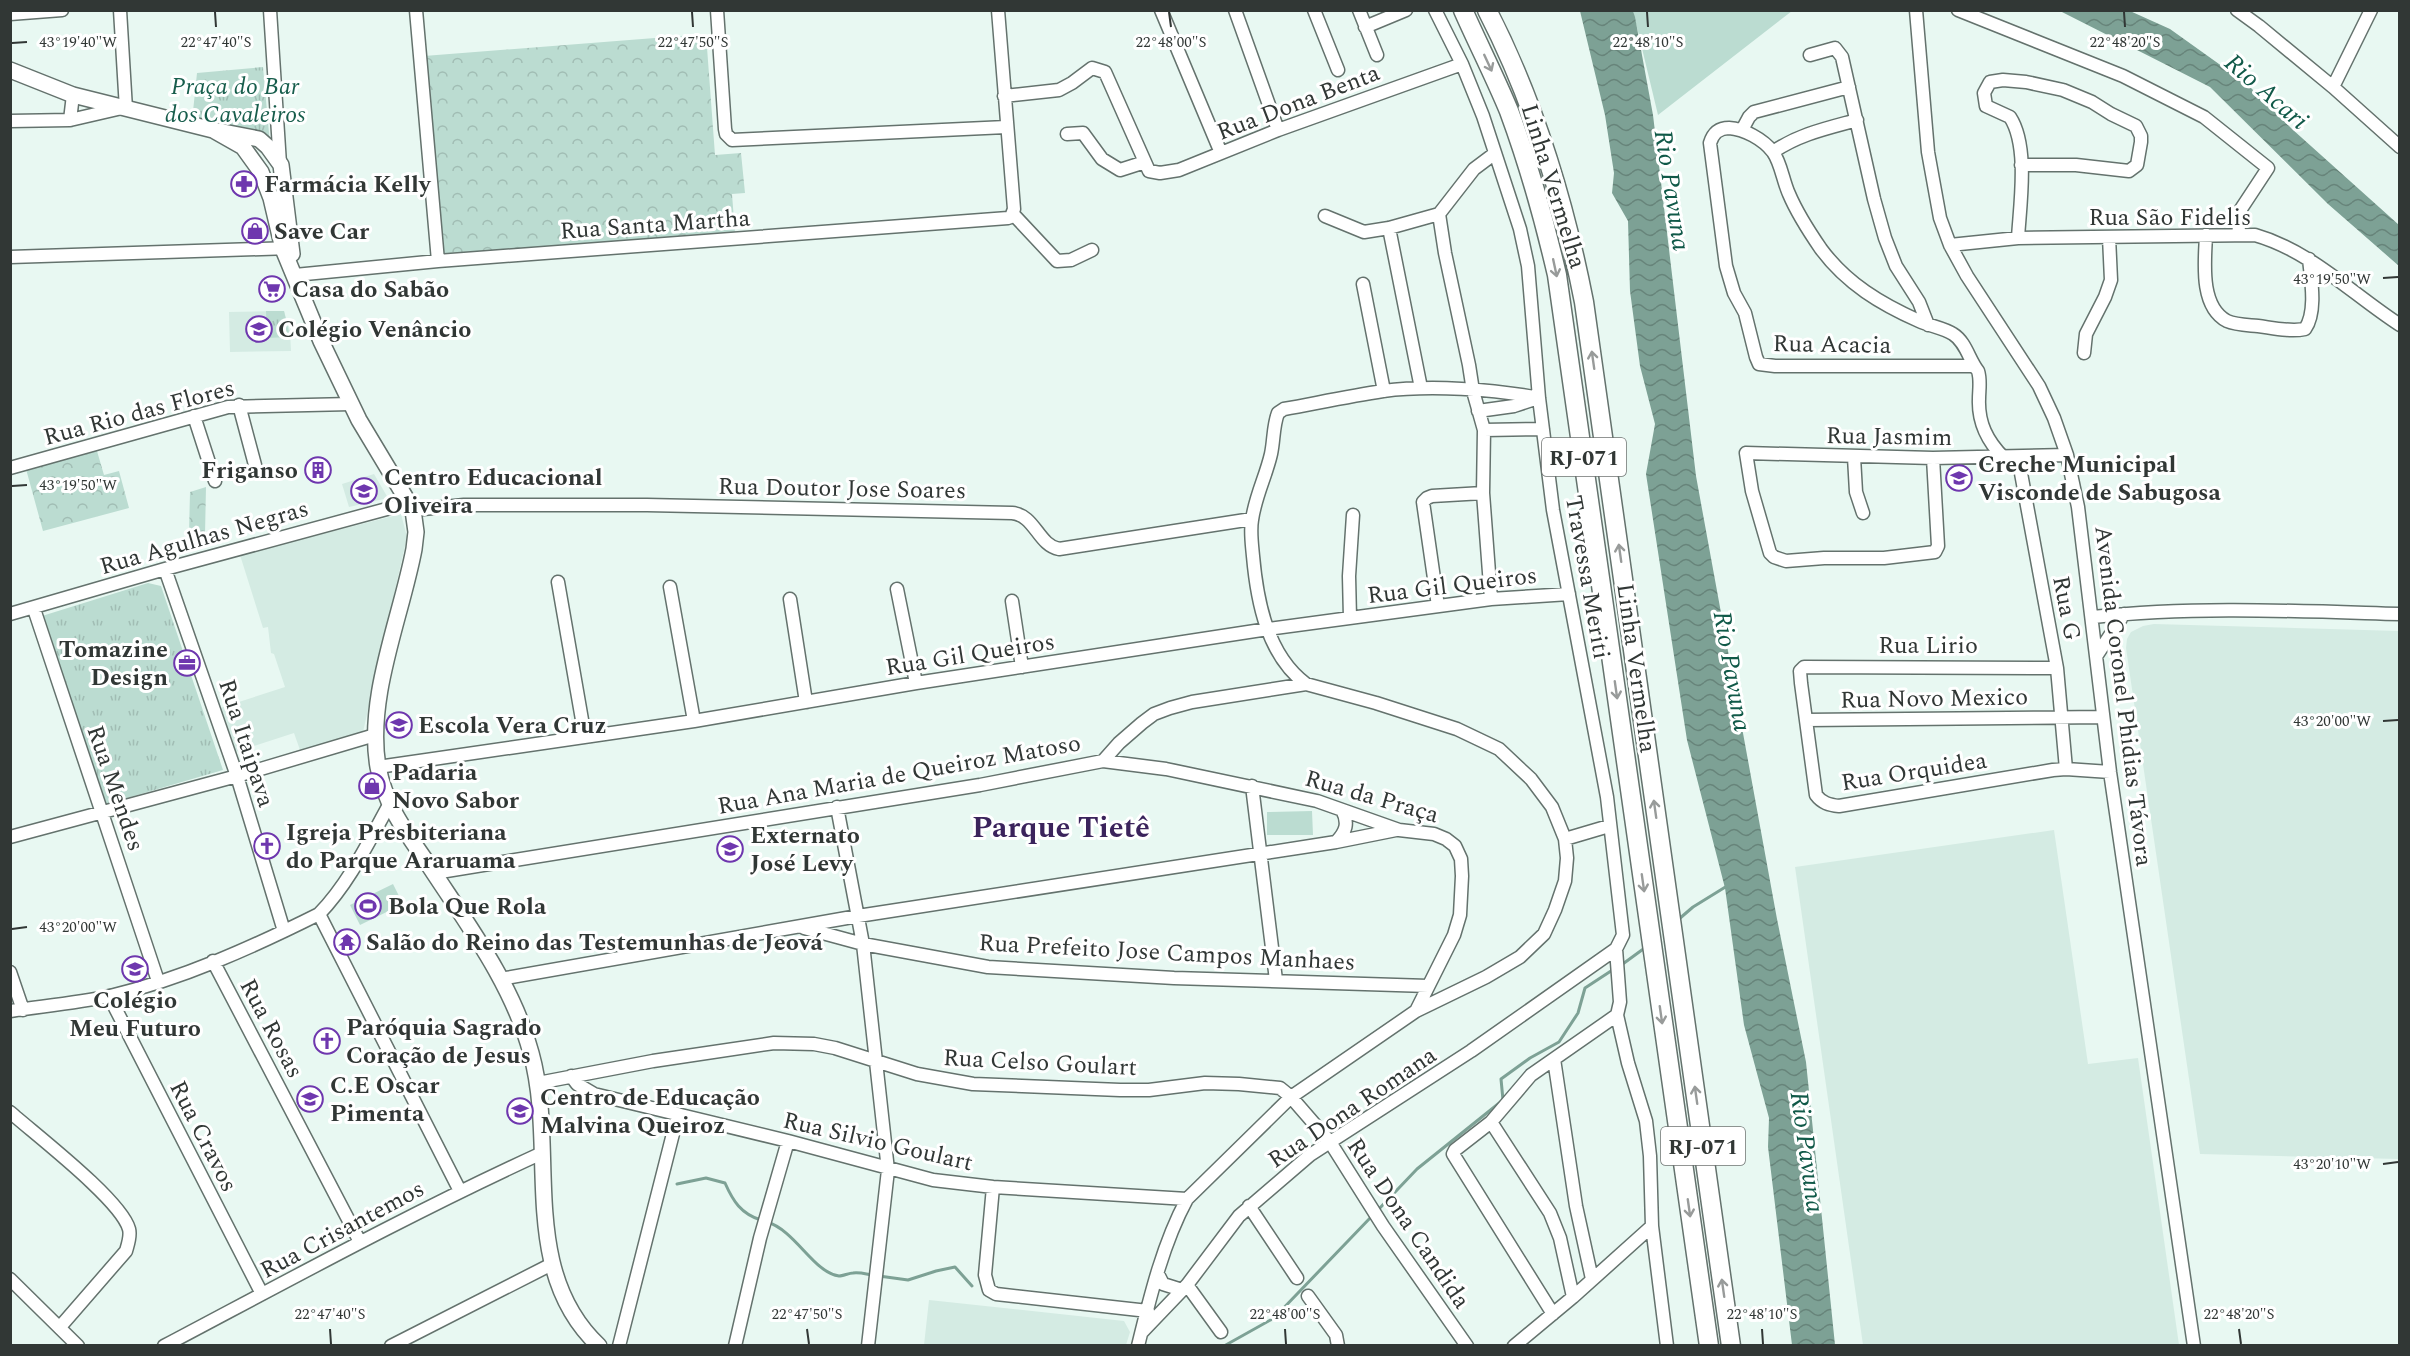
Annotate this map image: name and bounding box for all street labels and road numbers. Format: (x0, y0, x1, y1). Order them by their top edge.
street label: Rua Dona Benta (1212, 55, 1385, 151)
street label: Linha Vermelha (1511, 99, 1595, 273)
street label: Rua Santa Martha (559, 200, 752, 250)
street label: Rua São Fidelis (2089, 200, 2251, 236)
street label: Rua Acacia (1772, 326, 1892, 364)
street label: Rua Rio das Flores (40, 370, 239, 456)
street label: Rua Jasmim (1825, 418, 1953, 456)
road number: RJ-071 (1542, 438, 1626, 476)
street label: Rua Doutor Jose Soares (717, 469, 967, 509)
street label: Rua Agulhas Negras (96, 491, 313, 585)
street label: Travessa Meriti (1555, 492, 1619, 662)
street label: Avenida Coronel Phidias Távora (2084, 524, 2162, 869)
street label: Rua Gil Queiros (1365, 558, 1539, 614)
street label: Rua G (2042, 573, 2090, 644)
street label: Linha Vermelha (1606, 581, 1666, 755)
street label: Rua Gil Queiros (883, 624, 1057, 686)
street label: Rua Lirio (1878, 628, 1978, 664)
street label: Rua Itaipava (208, 675, 284, 812)
street label: Rua Novo Mexico (1840, 679, 2028, 719)
street label: Rua Mendes (77, 720, 153, 856)
street label: Rua Ana Maria de Queiroz Matoso (715, 725, 1084, 825)
street label: Rua Orquidea (1839, 743, 1990, 801)
street label: Rua da Praça (1300, 761, 1443, 833)
street label: Rua Prefeito Jose Campos Manhaes (978, 925, 1356, 981)
street label: Rua Rosas (230, 972, 312, 1085)
street label: Rua Dona Romana (1261, 1038, 1444, 1178)
street label: Rua Celso Goulart (942, 1040, 1138, 1086)
street label: Rua Cravos (160, 1074, 247, 1198)
street label: Rua Silvio Goulart (779, 1103, 976, 1181)
road number: RJ-071 (1661, 1127, 1745, 1165)
street label: Rua Dona Candida (1337, 1131, 1479, 1317)
street label: Rua Crisantemos (254, 1171, 431, 1288)

